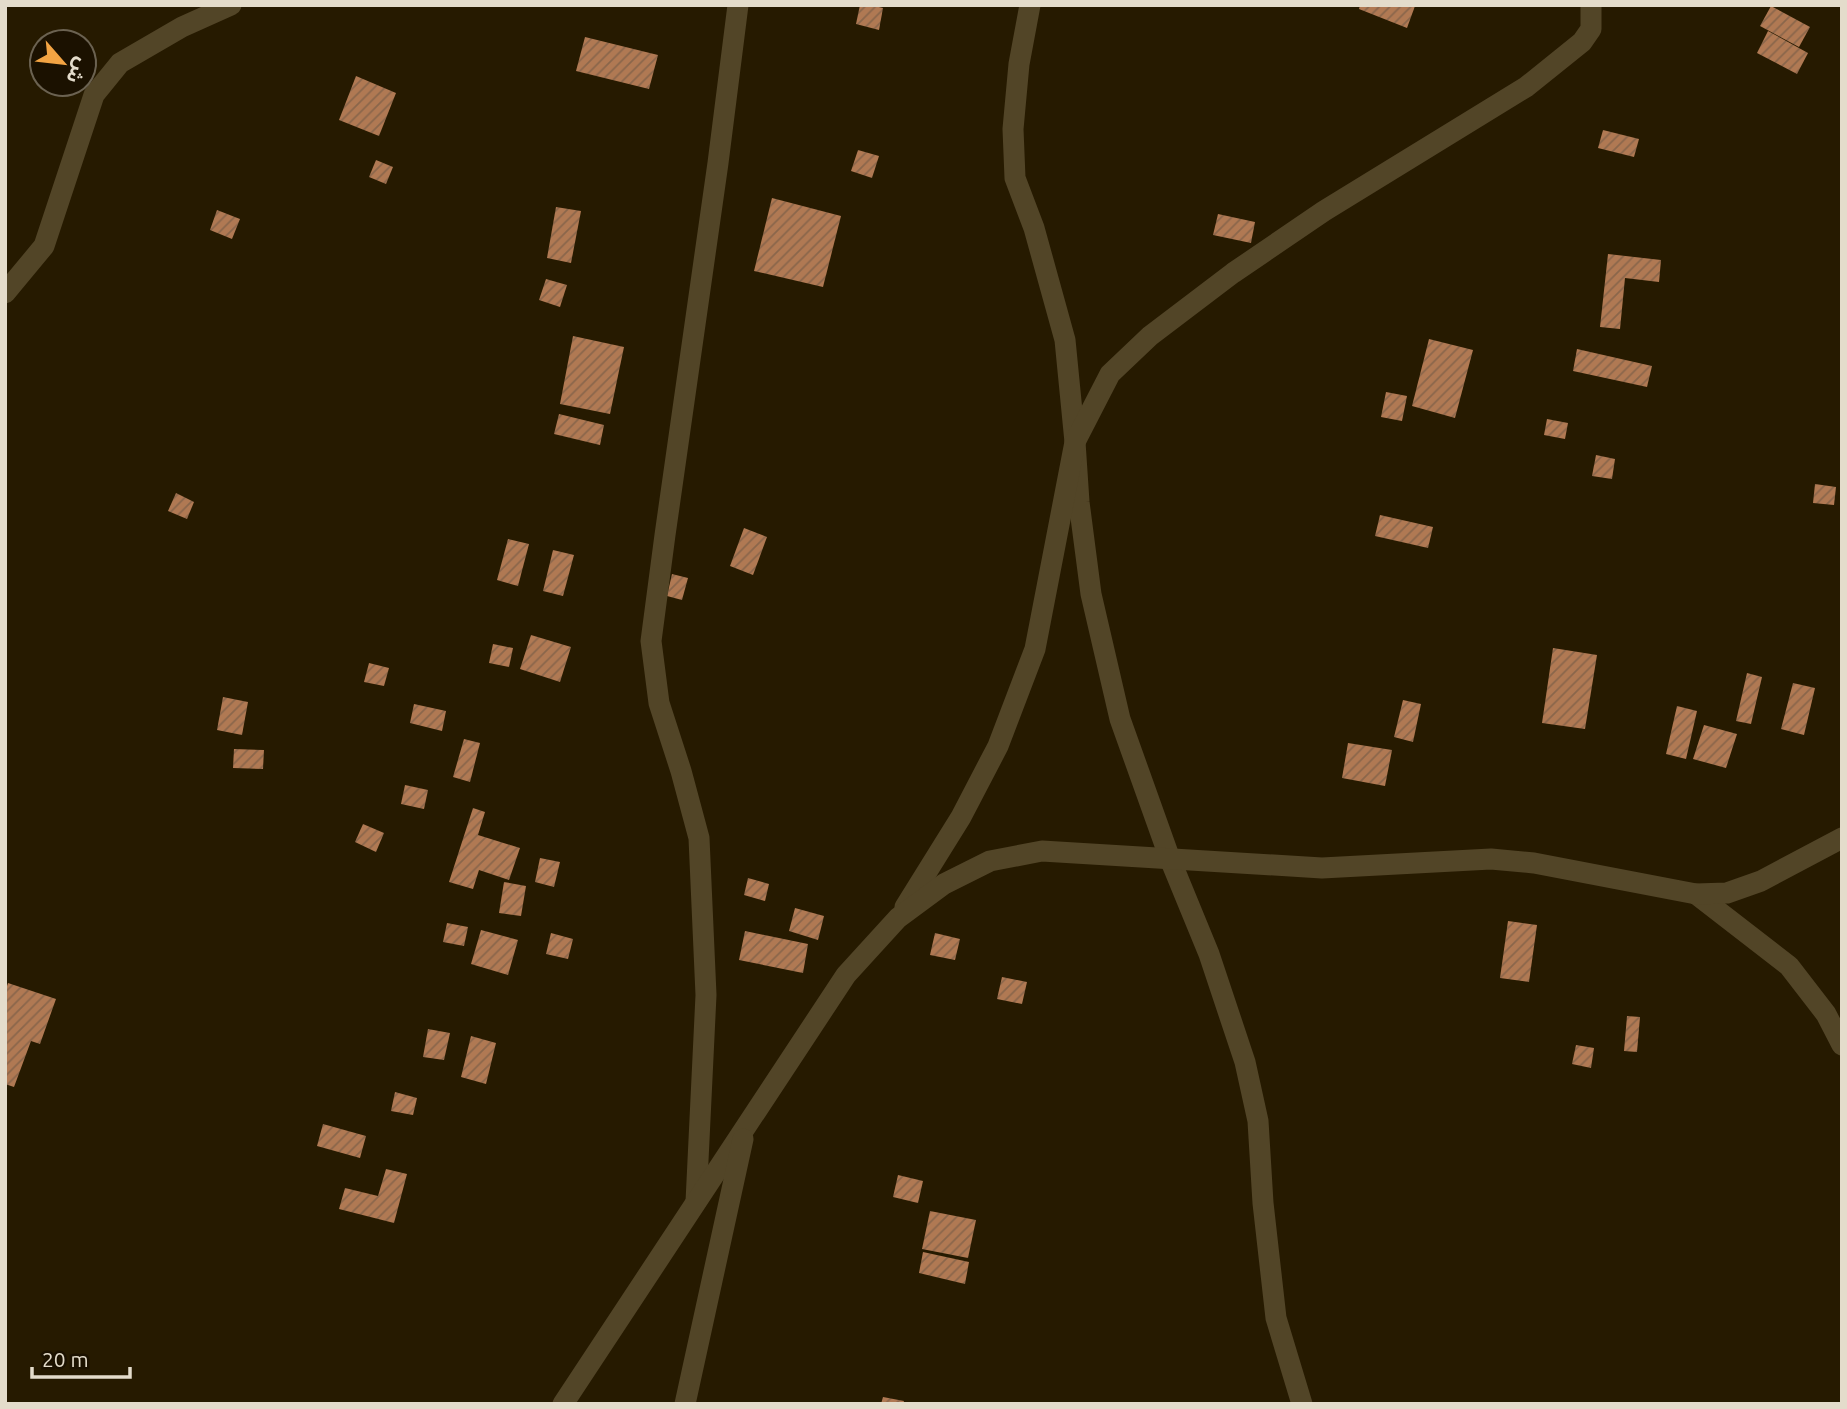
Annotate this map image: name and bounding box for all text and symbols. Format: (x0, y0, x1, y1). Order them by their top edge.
north arrow (28, 28, 98, 98)
text: ش (62, 54, 94, 88)
scale bar (32, 1336, 130, 1380)
text: 20 m (42, 1347, 89, 1371)

